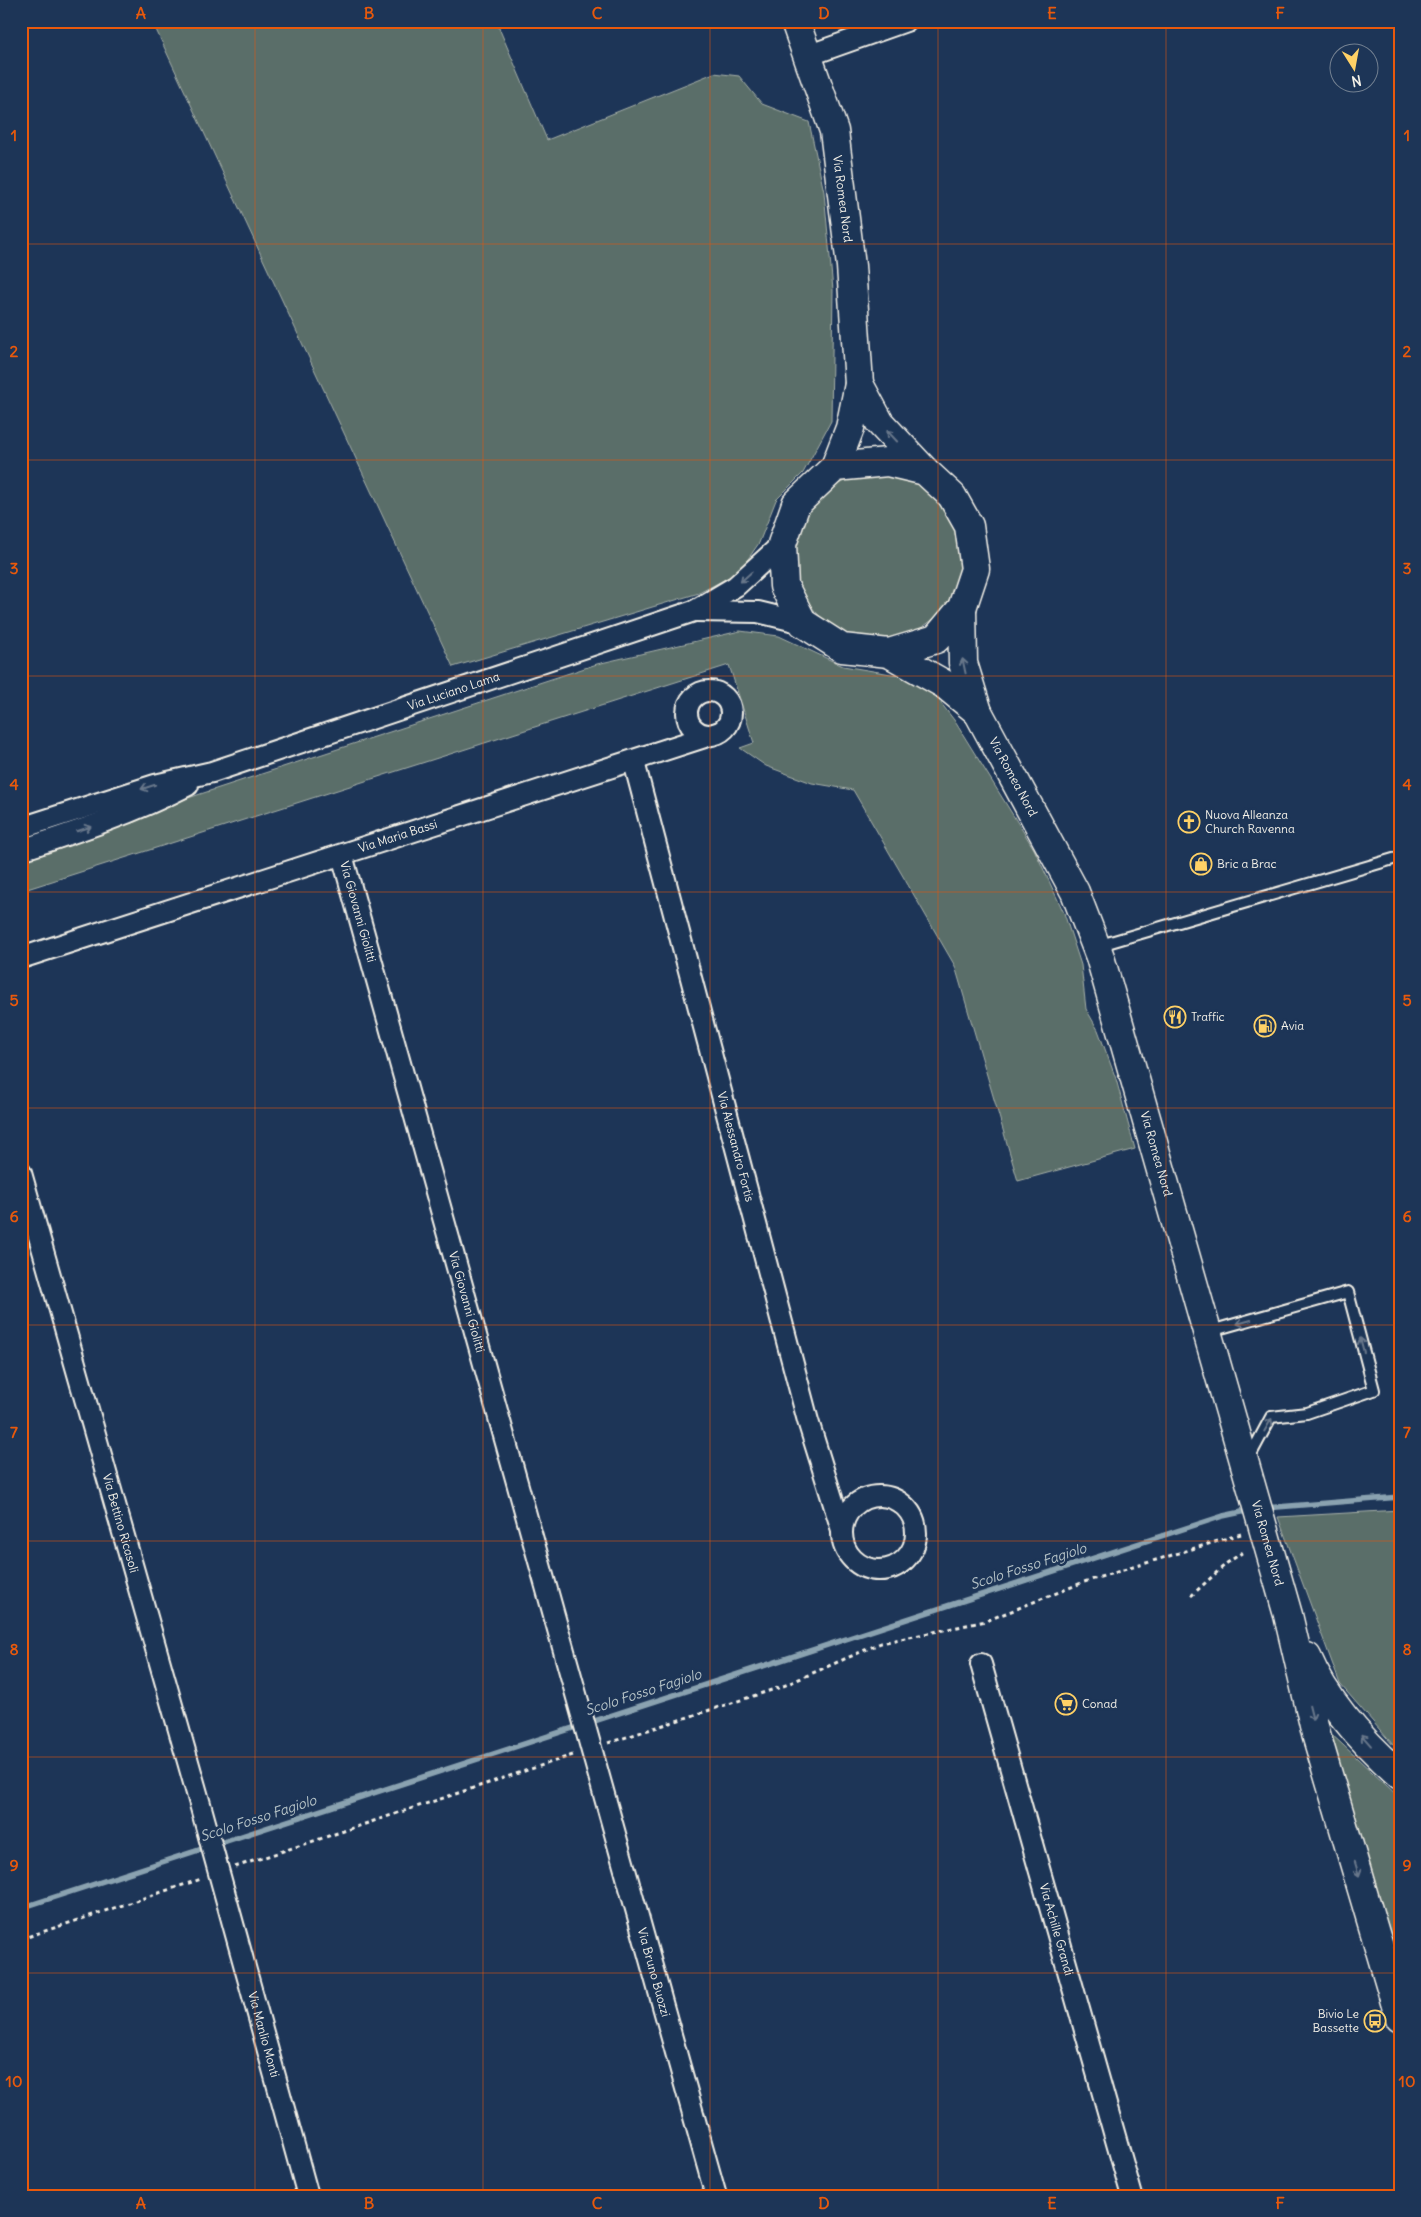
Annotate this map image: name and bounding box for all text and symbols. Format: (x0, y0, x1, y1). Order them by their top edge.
text: A (136, 3, 146, 23)
text: B (364, 3, 375, 23)
text: C (592, 3, 603, 23)
text: D (818, 3, 830, 23)
text: E (1047, 3, 1057, 23)
text: F (1275, 3, 1285, 23)
north arrow (1328, 42, 1378, 92)
text: N (1350, 71, 1363, 91)
text: 1 (11, 125, 17, 145)
text: 1 (1404, 125, 1410, 145)
street label: Via Romea Nord (830, 154, 856, 243)
text: 2 (10, 341, 19, 361)
text: 2 (1403, 341, 1412, 361)
one-way arrow (886, 430, 898, 442)
text: 3 (9, 558, 19, 578)
text: 3 (1402, 558, 1412, 578)
one-way arrow (739, 571, 752, 582)
one-way arrow (959, 658, 969, 674)
street label: Via Luciano Lama (406, 668, 502, 713)
street label: Via Romea Nord (986, 735, 1041, 819)
text: 4 (9, 774, 19, 794)
text: 4 (1402, 774, 1412, 794)
one-way arrow (140, 783, 156, 793)
place label: Nuova Alleanza Church Ravenna (1205, 807, 1295, 836)
church icon: Nuova Alleanza Church Ravenna (1177, 810, 1201, 834)
street label: Via Maria Bassi (356, 816, 439, 855)
one-way arrow (76, 824, 92, 834)
shop icon: Bric a Brac (1189, 852, 1213, 876)
place label: Bric a Brac (1217, 856, 1277, 871)
street label: Via Giovanni Giolitti (337, 859, 380, 964)
text: 5 (9, 990, 19, 1010)
text: 5 (1402, 990, 1412, 1010)
restaurant icon: Traffic (1163, 1005, 1187, 1029)
place label: Traffic (1191, 1009, 1225, 1024)
fuel station icon: Avia (1253, 1014, 1277, 1038)
place label: Avia (1281, 1018, 1304, 1033)
street label: Via Alessandro Fortis (714, 1090, 758, 1203)
street label: Via Romea Nord (1137, 1109, 1176, 1198)
text: 6 (9, 1206, 19, 1226)
text: 6 (1402, 1206, 1412, 1226)
street label: Via Giovanni Giolitti (446, 1249, 488, 1354)
one-way arrow (1236, 1317, 1252, 1327)
one-way arrow (1357, 1337, 1366, 1353)
one-way arrow (1263, 1418, 1273, 1432)
text: 7 (10, 1422, 18, 1442)
text: 7 (1403, 1422, 1411, 1442)
street label: Via Bettino Ricasoli (100, 1472, 142, 1574)
street label: Via Romea Nord (1249, 1499, 1287, 1587)
water label: Scolo Fosso Fagiolo (968, 1538, 1089, 1593)
text: 8 (9, 1639, 19, 1659)
text: 8 (1402, 1639, 1412, 1659)
water label: Scolo Fosso Fagiolo (583, 1664, 704, 1719)
supermarket icon: Conad (1054, 1692, 1078, 1716)
place label: Conad (1082, 1696, 1117, 1711)
one-way arrow (1307, 1705, 1316, 1721)
one-way arrow (1360, 1734, 1371, 1747)
water label: Scolo Fosso Fagiolo (198, 1790, 319, 1845)
text: 9 (9, 1855, 19, 1875)
text: 9 (1402, 1855, 1412, 1875)
one-way arrow (1353, 1861, 1363, 1877)
street label: Via Achille Grandi (1037, 1882, 1077, 1977)
street label: Via Bruno Buozzi (635, 1926, 674, 2019)
street label: Via Manlio Monti (245, 1990, 283, 2079)
place label: Bivio Le Bassette (1312, 2006, 1359, 2035)
bus stop icon: Bivio Le Bassette (1363, 2009, 1387, 2033)
text: 10 (6, 2071, 22, 2091)
text: 10 (1399, 2071, 1415, 2091)
text: A (136, 2193, 146, 2213)
text: B (364, 2193, 375, 2213)
text: C (592, 2193, 603, 2213)
text: D (818, 2193, 830, 2213)
text: E (1047, 2193, 1057, 2213)
text: F (1275, 2193, 1285, 2213)

